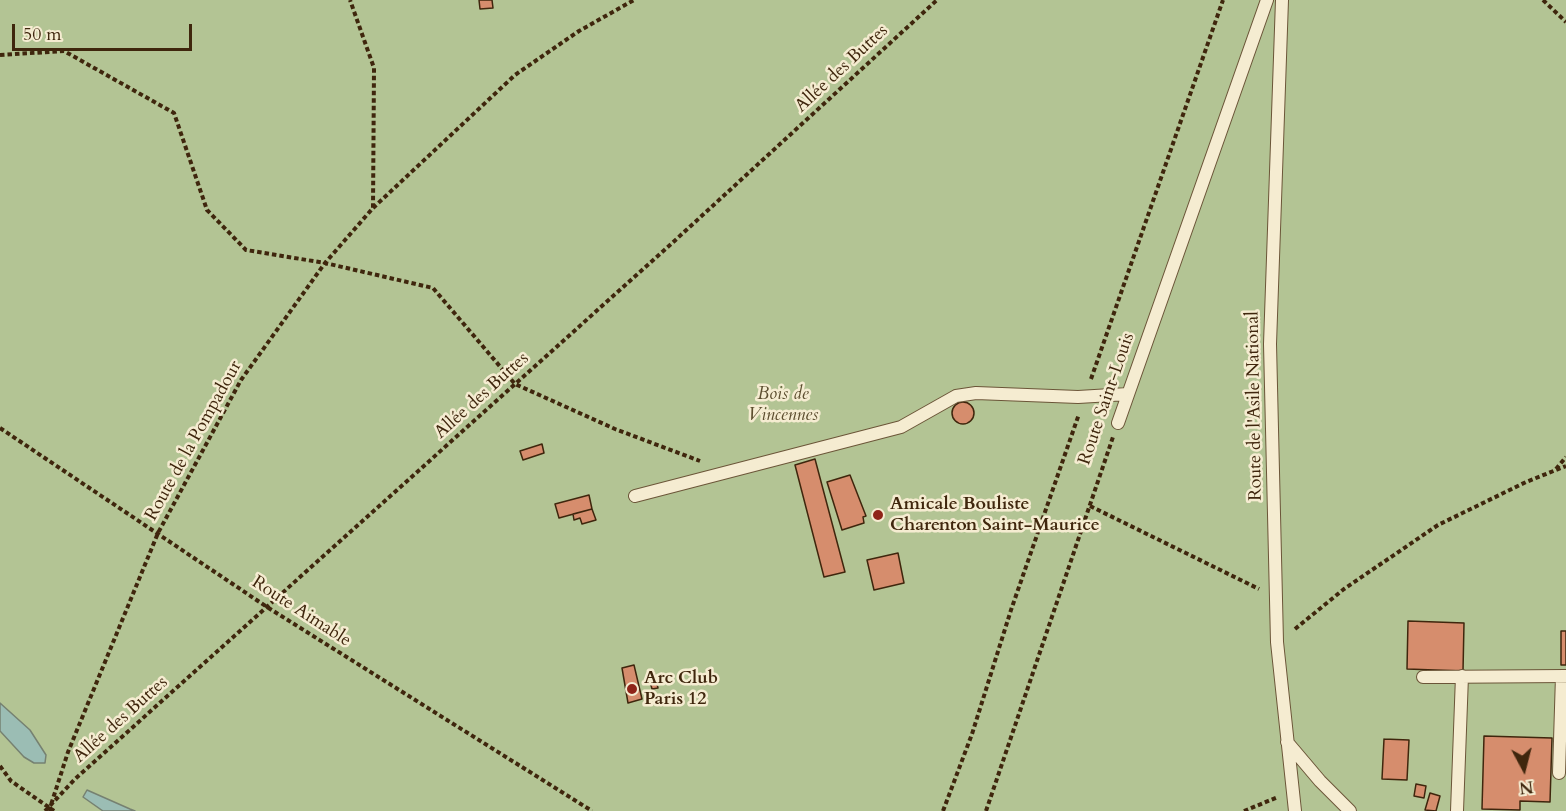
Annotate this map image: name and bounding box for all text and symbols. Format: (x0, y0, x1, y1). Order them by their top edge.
scale bar (15, 12, 195, 50)
street label: Allée des Buttes (791, 20, 893, 118)
text: 50 m (23, 22, 62, 47)
street label: Route de l'Asile National (1243, 311, 1267, 501)
street label: Route Saint-Louis (1074, 330, 1140, 468)
street label: Allée des Buttes (430, 348, 534, 444)
street label: Route de la Pompadour (141, 357, 247, 525)
park label: Bois de Vincennes (748, 384, 818, 426)
place label: Amicale Bouliste Charenton Saint-Maurice (890, 494, 1100, 536)
marker: Amicale Bouliste Charenton Saint-Maurice (871, 508, 885, 522)
street label: Route Aimable (247, 572, 355, 652)
place label: Arc Club Paris 12 (644, 668, 718, 710)
street label: Allée des Buttes (69, 672, 173, 768)
marker: Arc Club Paris 12 (625, 682, 639, 696)
north arrow (1494, 739, 1554, 799)
text: N (1518, 775, 1534, 799)

